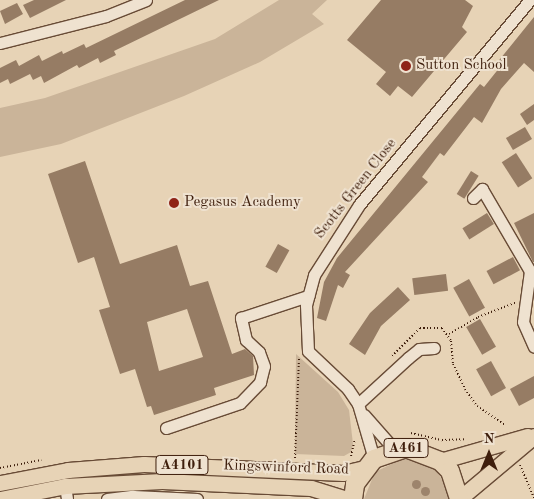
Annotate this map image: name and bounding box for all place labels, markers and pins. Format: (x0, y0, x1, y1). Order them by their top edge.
place label: Sutton School (416, 57, 506, 75)
marker: Sutton School (400, 60, 412, 72)
place label: Pegasus Academy (184, 194, 301, 212)
marker: Pegasus Academy (168, 197, 180, 209)

